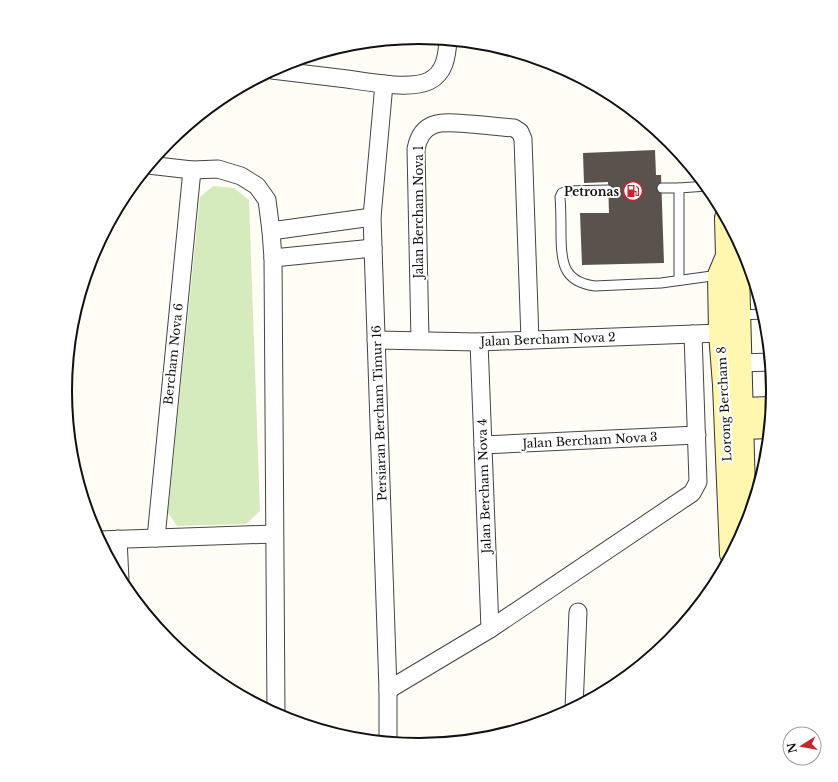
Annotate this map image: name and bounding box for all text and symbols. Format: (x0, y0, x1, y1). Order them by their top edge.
street label: Jalan Bercham Nova 1 (411, 145, 426, 281)
fuel station icon: Petronas (622, 180, 644, 202)
place label: Petronas (564, 184, 619, 199)
street label: Bercham Nova 6 (160, 302, 186, 406)
street label: Persiaran Bercham Timur 16 (368, 325, 390, 501)
street label: Jalan Bercham Nova 2 (478, 329, 616, 349)
street label: Lorong Bercham 8 (713, 346, 735, 462)
street label: Jalan Bercham Nova 4 (474, 418, 494, 556)
street label: Jalan Bercham Nova 3 (520, 429, 658, 451)
north arrow (782, 726, 822, 766)
text: N (784, 741, 800, 754)

